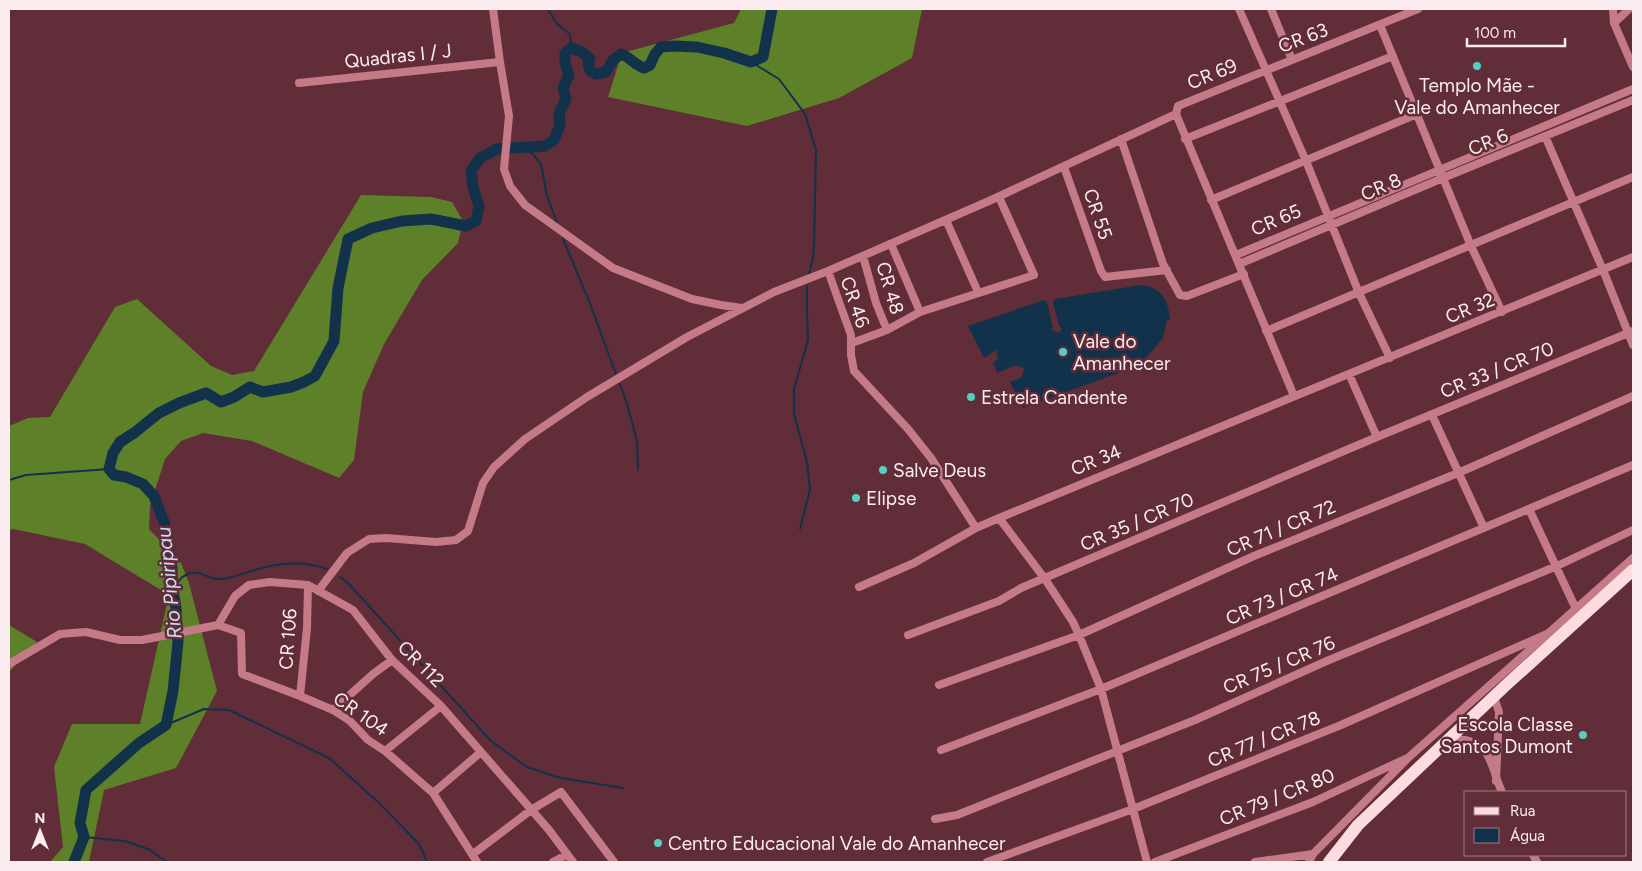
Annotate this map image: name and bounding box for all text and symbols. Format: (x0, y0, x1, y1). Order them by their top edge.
scale bar (1467, 15, 1564, 47)
street label: CR 63 (1275, 18, 1331, 58)
text: 100 m (1474, 24, 1516, 42)
street label: Quadras I / J (343, 39, 453, 73)
street label: CR 69 (1184, 54, 1240, 94)
marker: Templo Mãe - Vale do Amanhecer (1471, 60, 1483, 72)
place label: Templo Mãe - Vale do Amanhecer (1394, 74, 1560, 119)
street label: CR 6 (1465, 124, 1512, 160)
street label: CR 8 (1357, 168, 1405, 206)
street label: CR 55 (1079, 186, 1117, 242)
street label: CR 65 (1248, 199, 1304, 241)
street label: CR 48 (871, 259, 909, 317)
street label: CR 46 (836, 273, 875, 331)
street label: CR 32 (1442, 288, 1498, 328)
place label: Vale do Amanhecer (1073, 330, 1171, 375)
street label: CR 33 / CR 70 (1437, 337, 1557, 403)
marker: Vale do Amanhecer (1057, 346, 1069, 358)
place label: Estrela Candente (981, 386, 1127, 409)
marker: Estrela Candente (965, 391, 977, 403)
street label: CR 34 (1067, 439, 1125, 480)
place label: Salve Deus (893, 459, 986, 482)
marker: Salve Deus (877, 464, 889, 476)
place label: Elipse (866, 487, 916, 510)
street label: CR 35 / CR 70 (1077, 488, 1197, 556)
marker: Elipse (850, 492, 862, 504)
street label: CR 71 / CR 72 (1223, 495, 1339, 561)
water label: Rio Pipiripau (151, 526, 187, 640)
street label: CR 73 / CR 74 (1222, 562, 1342, 630)
street label: CR 106 (274, 607, 302, 670)
street label: CR 75 / CR 76 (1220, 631, 1339, 699)
street label: CR 112 (393, 636, 449, 692)
street label: CR 104 (329, 687, 393, 741)
street label: CR 77 / CR 78 (1204, 706, 1324, 772)
place label: Escola Classe Santos Dumont (1441, 713, 1573, 758)
marker: Escola Classe Santos Dumont (1577, 729, 1589, 741)
street label: CR 79 / CR 80 (1216, 763, 1338, 831)
legend (1464, 791, 1627, 856)
text: Rua (1510, 802, 1535, 820)
north arrow (15, 806, 65, 856)
text: N (35, 810, 45, 827)
text: Água (1510, 827, 1545, 845)
place label: Centro Educacional Vale do Amanhecer (668, 832, 1006, 855)
marker: Centro Educacional Vale do Amanhecer (652, 837, 664, 849)

